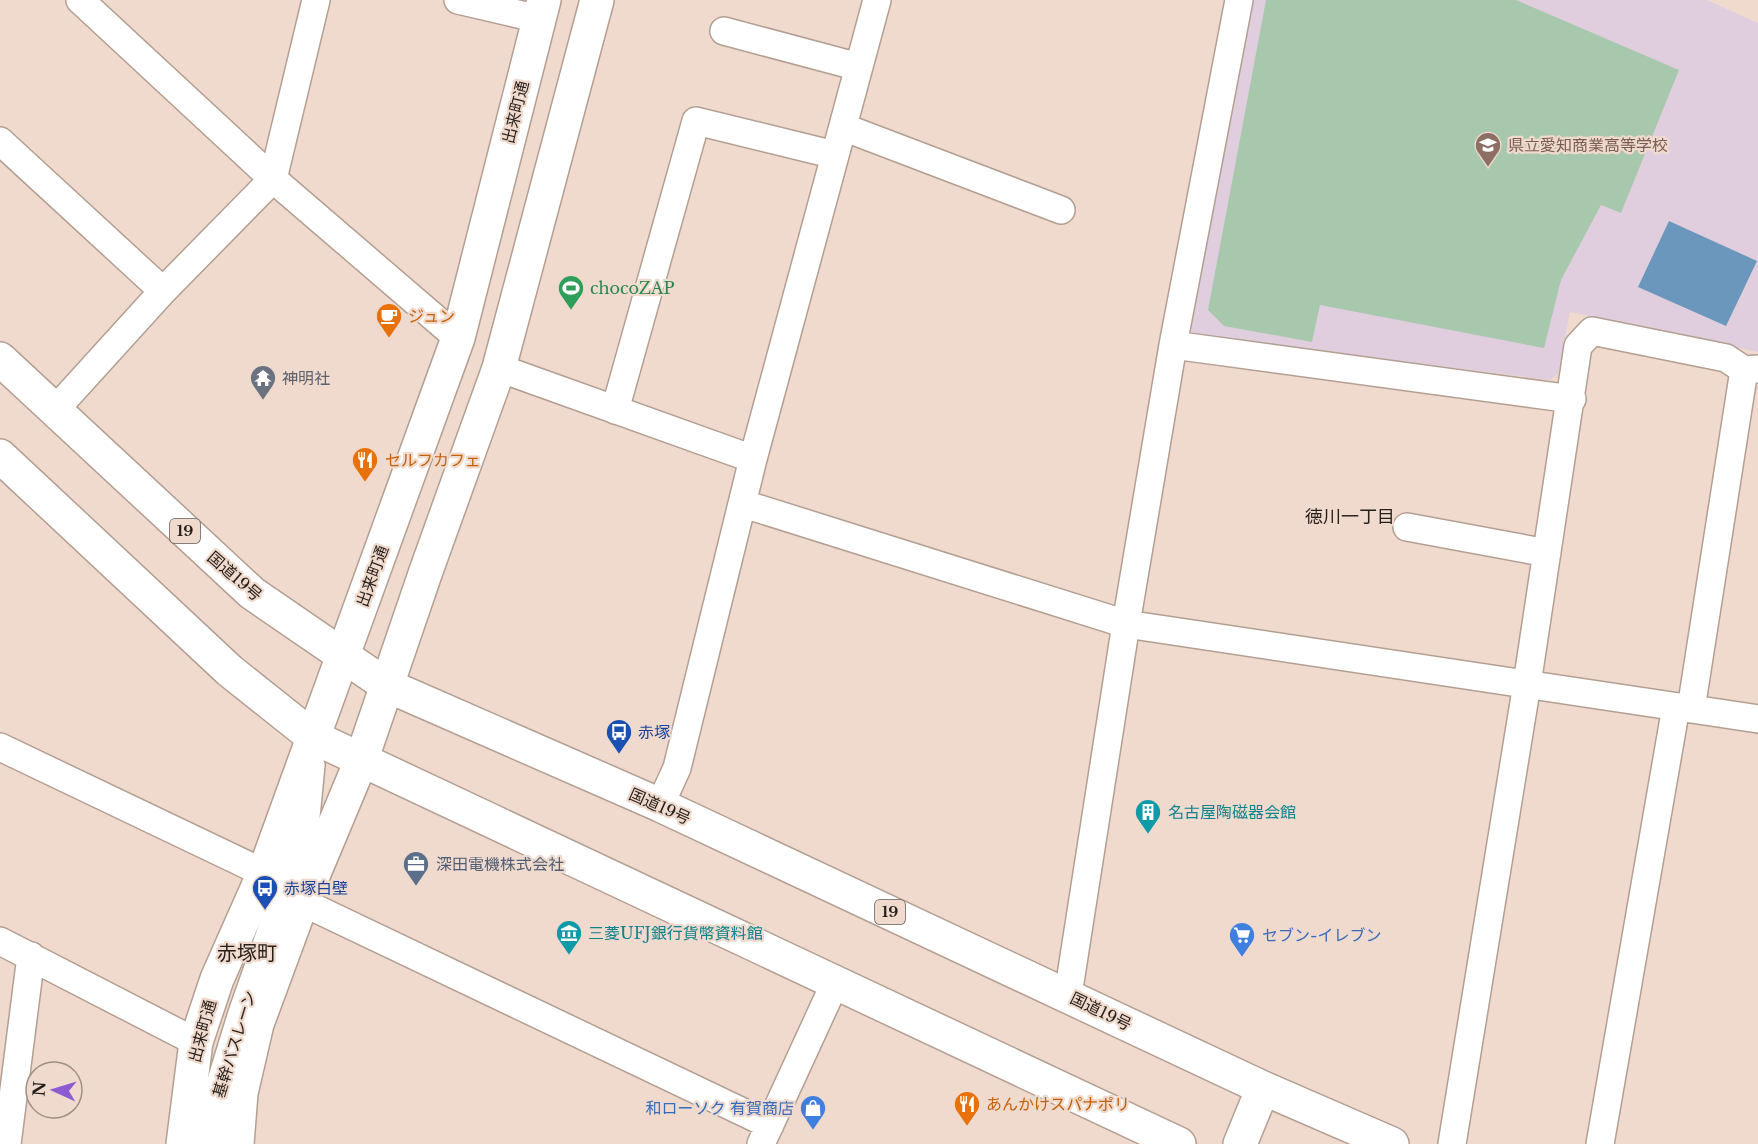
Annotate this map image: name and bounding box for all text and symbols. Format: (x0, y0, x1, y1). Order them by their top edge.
street label: 出来町通 (498, 79, 532, 145)
school or university icon: 県立愛知商業高等学校 (1473, 130, 1503, 168)
place label: 県立愛知商業高等学校 (1508, 135, 1668, 155)
sports icon: chocoZAP (556, 273, 586, 311)
place label: chocoZAP (590, 278, 674, 298)
cafe icon: ジュン (374, 301, 404, 339)
place label: ジュン (408, 306, 455, 326)
temple icon: 神明社 (248, 363, 278, 401)
place label: 神明社 (282, 368, 330, 388)
restaurant icon: セルフカフェ (350, 445, 380, 483)
place label: セルフカフェ (385, 450, 481, 470)
district label: 徳川一丁目 (1305, 506, 1395, 528)
road number: 19 (170, 519, 200, 543)
street label: 出来町通 (352, 543, 392, 609)
street label: 国道19号 (204, 547, 266, 605)
bus stop icon: 赤塚 (604, 717, 634, 755)
place label: 赤塚 (638, 722, 670, 742)
street label: 国道19号 (626, 784, 694, 828)
building icon: 名古屋陶磁器会館 (1133, 797, 1163, 835)
place label: 名古屋陶磁器会館 (1168, 802, 1296, 822)
office icon: 深田電機株式会社 (401, 849, 431, 887)
place label: 深田電機株式会社 (436, 854, 564, 874)
bus stop icon: 赤塚白壁 (250, 873, 280, 911)
place label: 赤塚白壁 (284, 878, 348, 898)
road number: 19 (875, 900, 905, 924)
museum icon: 三菱UFJ銀行貨幣資料館 (554, 918, 584, 956)
supermarket icon: セブン-イレブン (1227, 920, 1257, 958)
place label: 三菱UFJ銀行貨幣資料館 (588, 923, 763, 943)
place label: セブン-イレブン (1262, 925, 1381, 945)
district label: 赤塚町 (217, 941, 277, 965)
street label: 基幹バスレーン (208, 988, 260, 1100)
street label: 国道19号 (1067, 988, 1135, 1034)
street label: 出来町通 (184, 997, 220, 1065)
north arrow (24, 1060, 84, 1120)
text: N (29, 1081, 50, 1097)
restaurant icon: あんかけスパナポリ (952, 1089, 982, 1127)
shop icon: 和ローソク 有賀商店 (798, 1093, 828, 1131)
place label: あんかけスパナポリ (986, 1094, 1130, 1114)
place label: 和ローソク 有賀商店 (645, 1098, 794, 1118)

